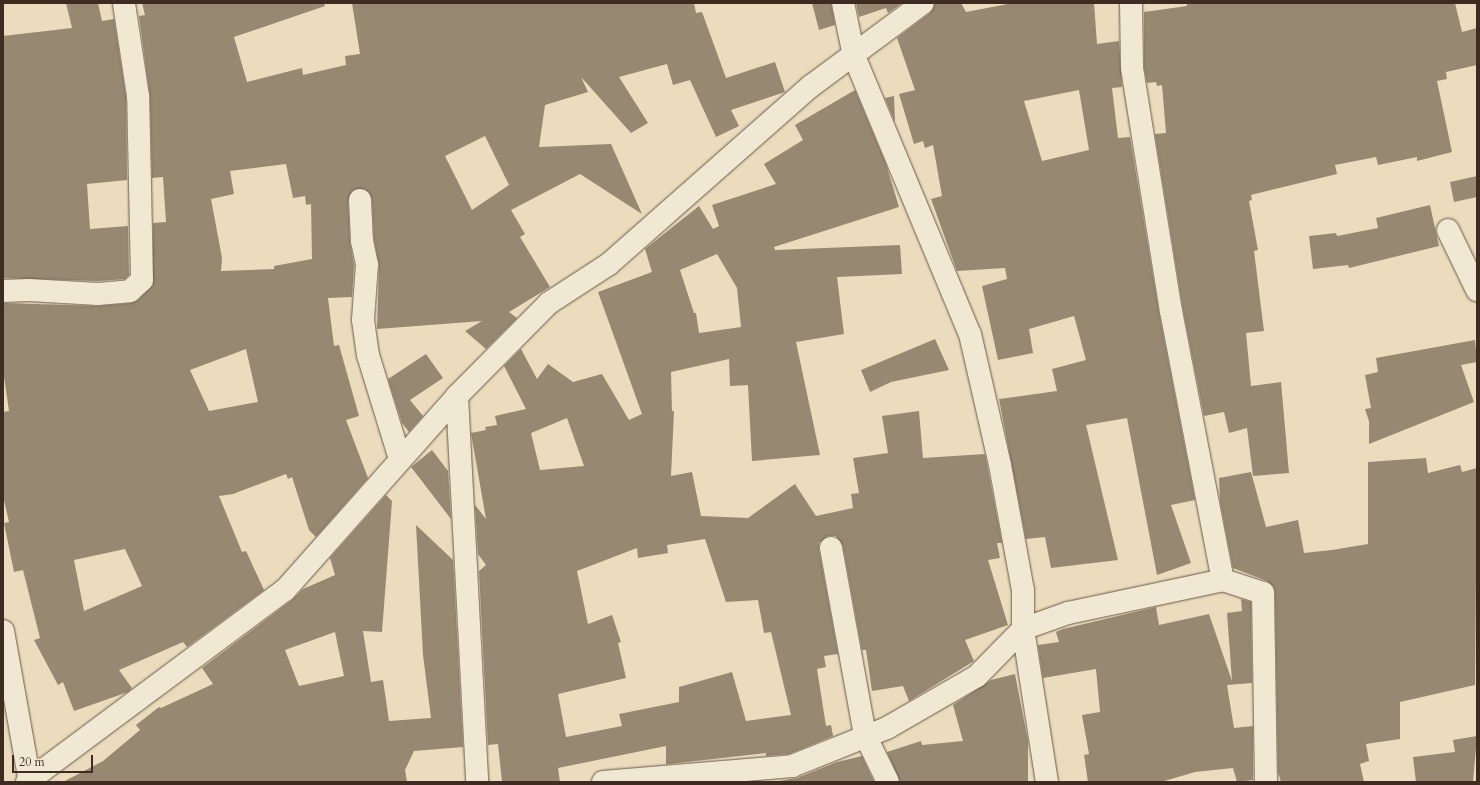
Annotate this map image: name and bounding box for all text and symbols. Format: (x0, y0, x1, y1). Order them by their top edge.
scale bar (14, 747, 95, 773)
text: 20 m (19, 754, 45, 770)

